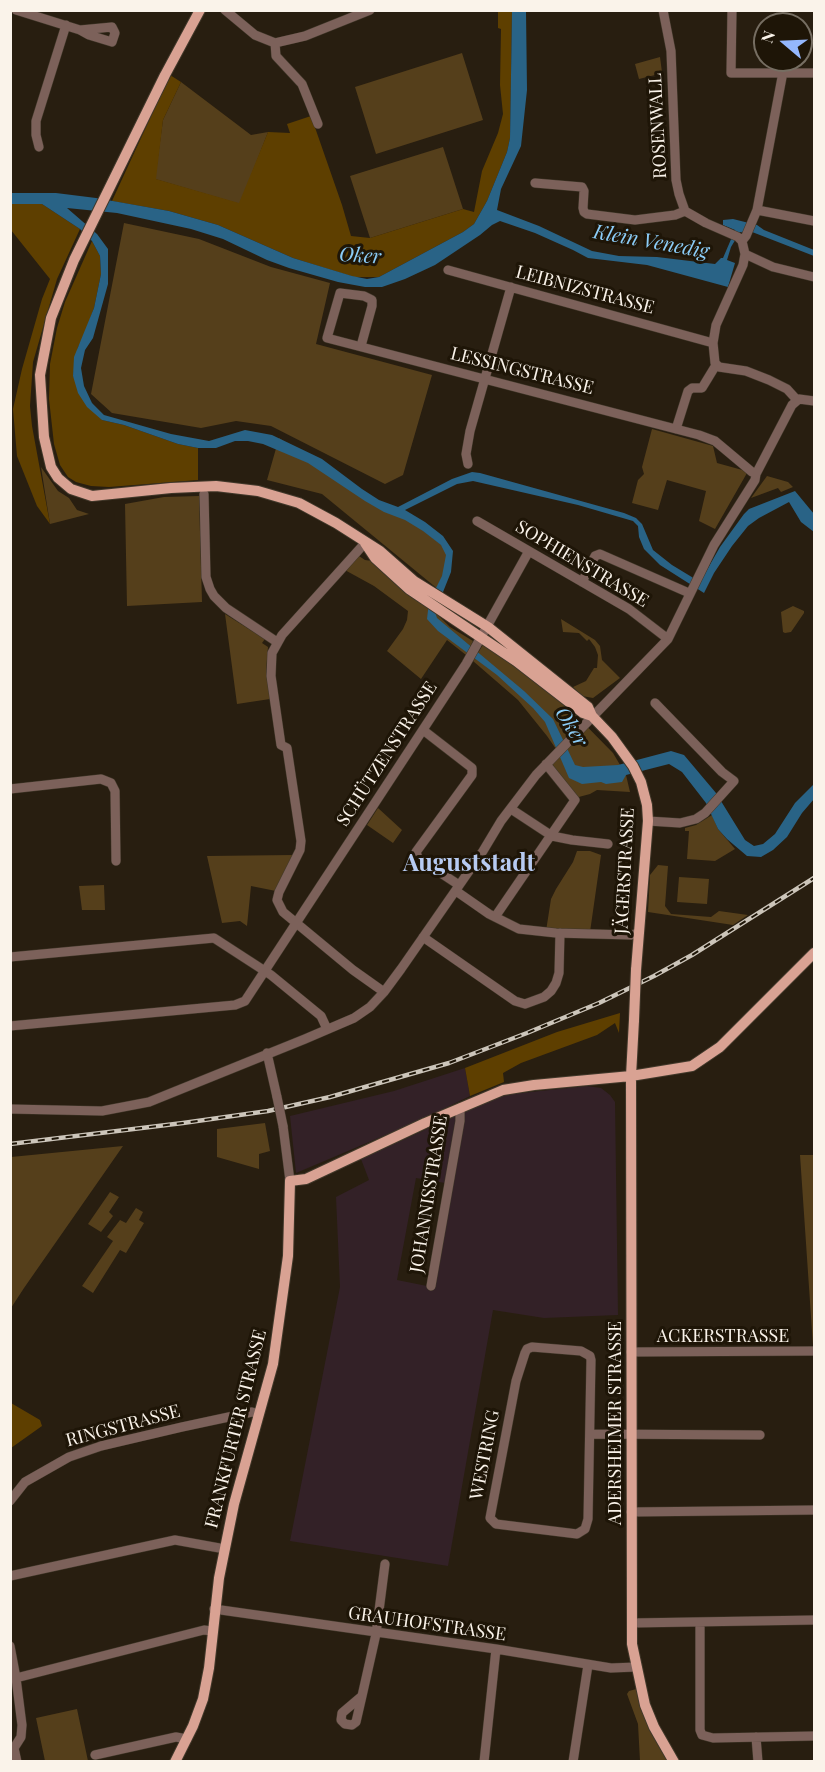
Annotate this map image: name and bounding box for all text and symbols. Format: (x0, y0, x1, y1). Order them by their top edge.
north arrow (753, 12, 813, 72)
text: N (756, 28, 779, 46)
street label: ROSENWALL (644, 73, 672, 179)
water label: Klein Venedig (592, 220, 710, 264)
water label: Oker (338, 243, 382, 269)
street label: LEIBNIZSTRASSE (513, 261, 657, 319)
street label: LESSINGSTRASSE (448, 343, 596, 399)
street label: SOPHIENSTRASSE (512, 516, 652, 612)
street label: SCHÜTZENSTRASSE (332, 678, 442, 830)
water label: Oker (550, 703, 592, 751)
street label: JÄGERSTRASSE (611, 807, 639, 935)
district label: Auguststadt (403, 850, 535, 878)
street label: JOHANNISSTRASSE (406, 1114, 452, 1274)
street label: ADERSHEIMER STRASSE (604, 1321, 626, 1525)
street label: ACKERSTRASSE (657, 1325, 789, 1347)
street label: FRANKFURTER STRASSE (201, 1327, 271, 1531)
street label: RINGSTRASSE (64, 1400, 182, 1452)
street label: WESTRING (466, 1408, 504, 1502)
street label: GRAUHOFSTRASSE (347, 1602, 507, 1646)

